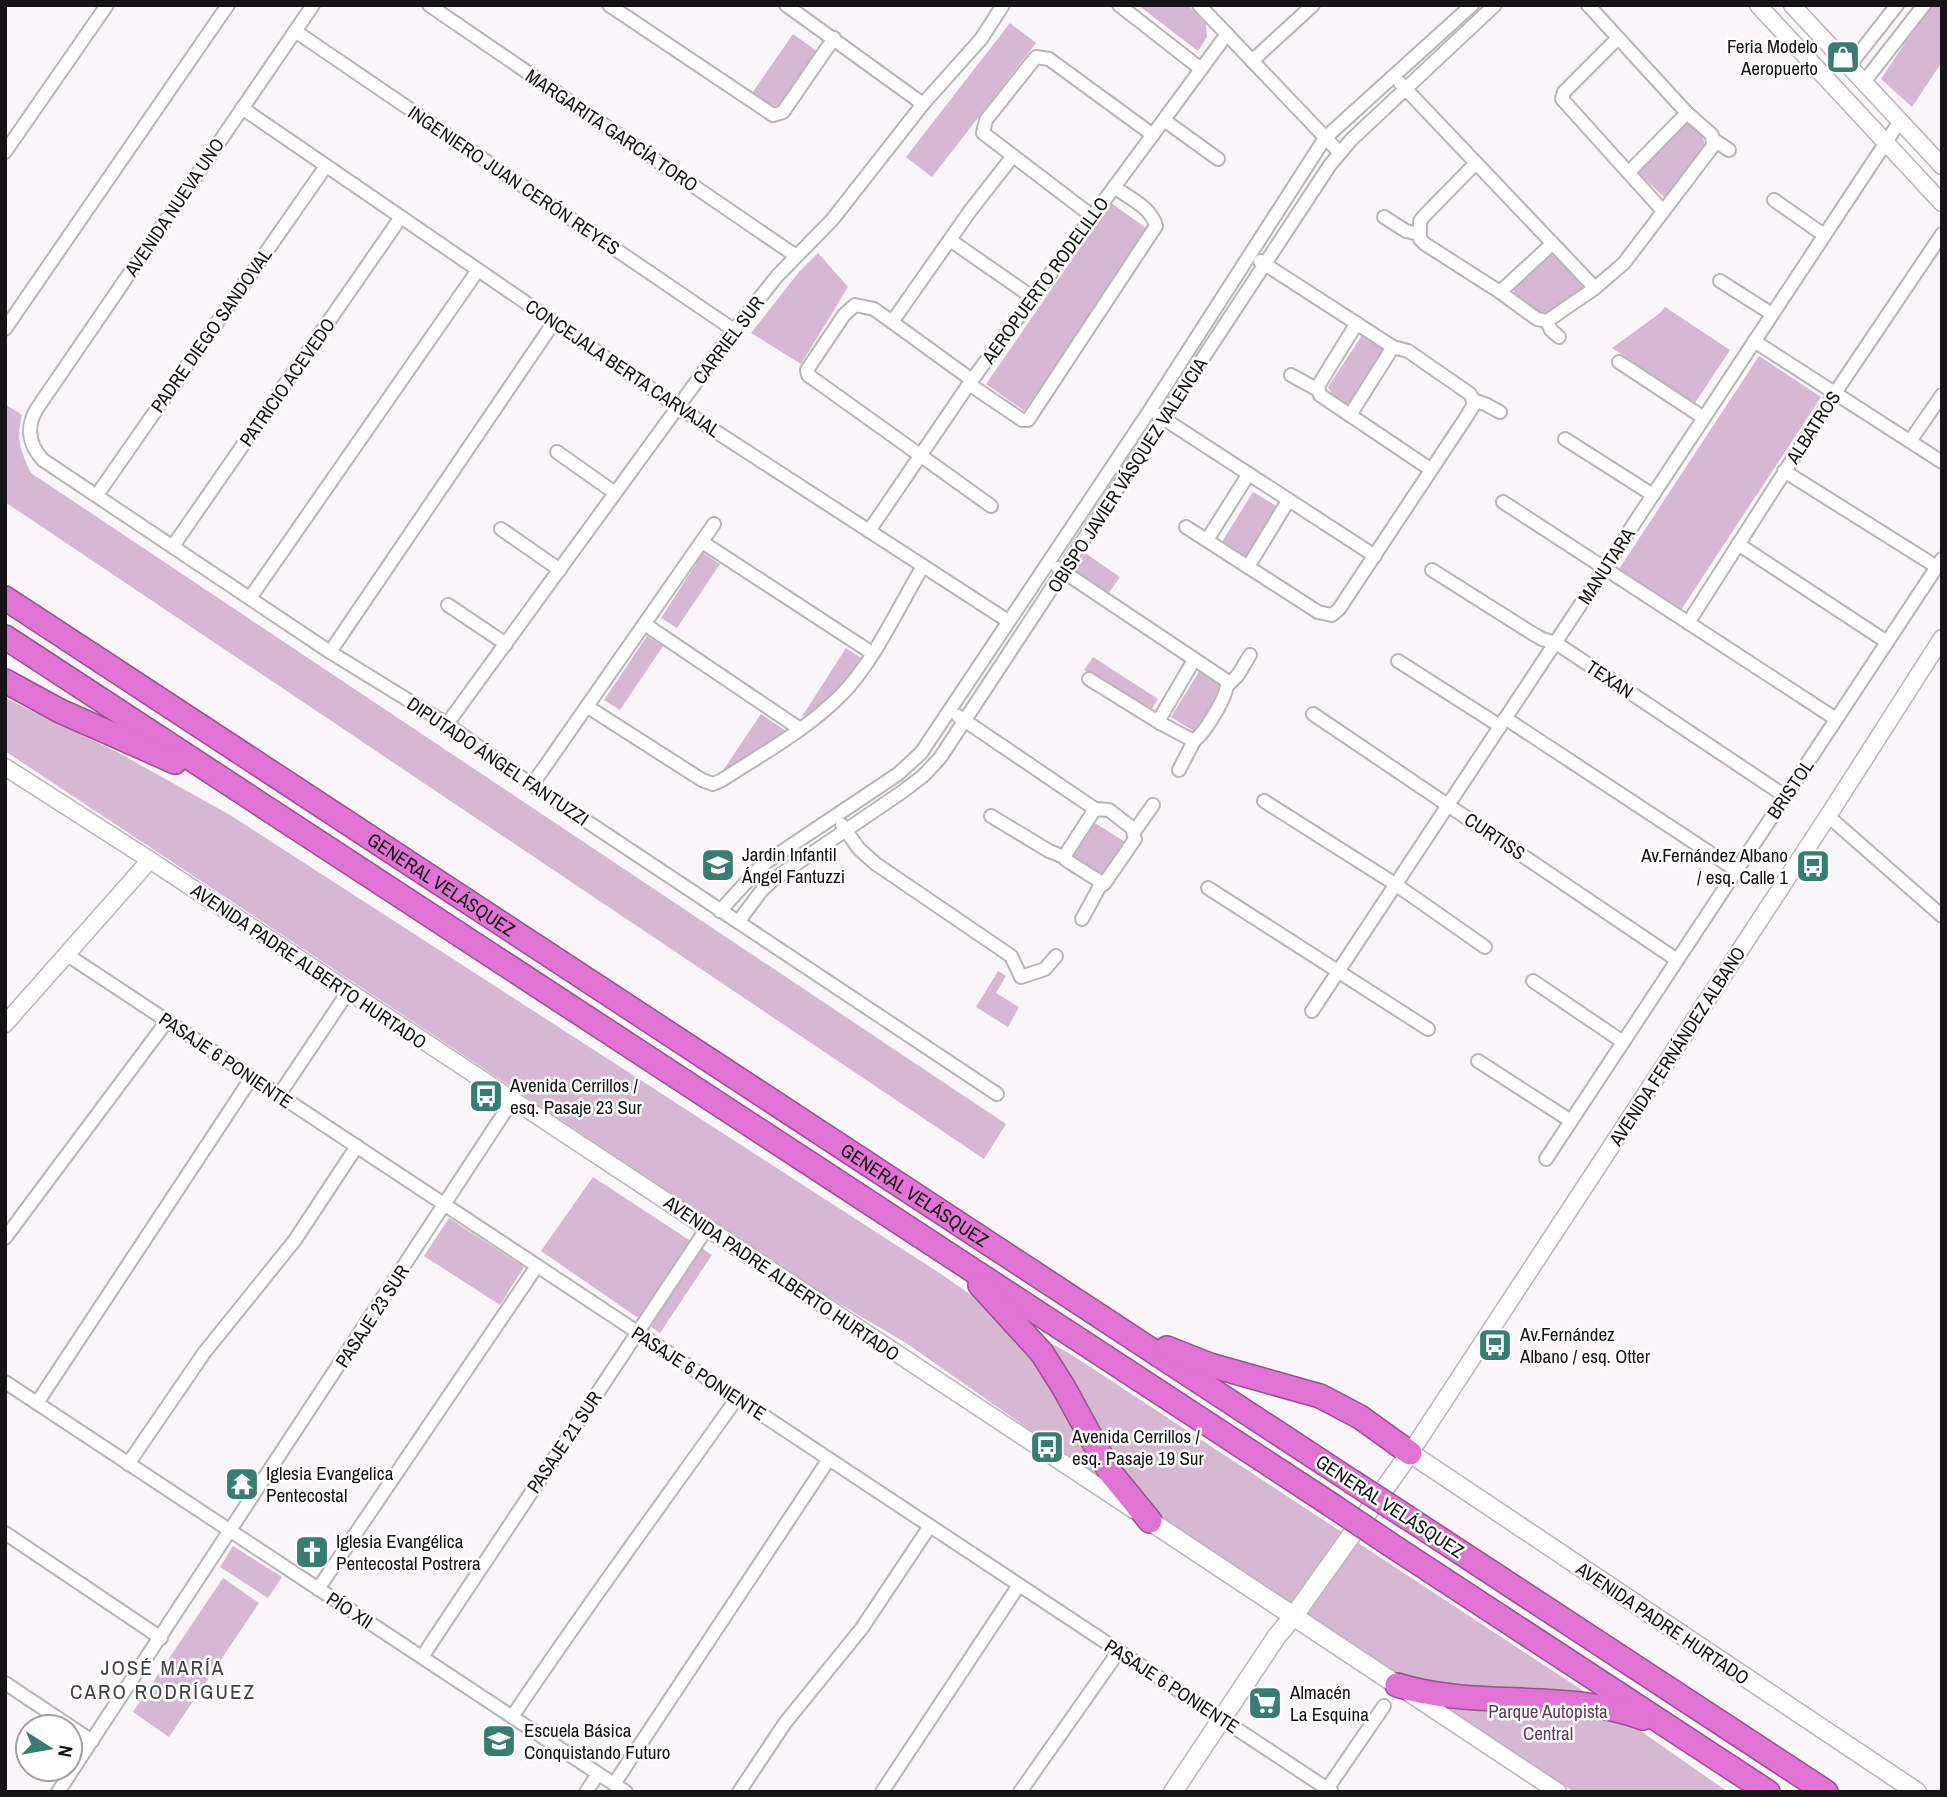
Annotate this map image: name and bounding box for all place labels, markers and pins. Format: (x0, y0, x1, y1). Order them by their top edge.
place label: Feria Modelo Aeropuerto (1727, 33, 1818, 81)
shop icon: Feria Modelo Aeropuerto (1824, 38, 1862, 76)
place label: Jardin Infantil Ángel Fantuzzi (741, 841, 845, 889)
place label: Av.Fernández Albano / esq. Calle 1 (1640, 842, 1788, 890)
school or university icon: Jardin Infantil Ángel Fantuzzi (699, 846, 737, 884)
bus stop icon: Av.Fernández Albano / esq. Calle 1 (1794, 847, 1832, 885)
place label: Avenida Cerrillos / esq. Pasaje 23 Sur (509, 1072, 642, 1120)
bus stop icon: Avenida Cerrillos / esq. Pasaje 23 Sur (467, 1077, 505, 1115)
place label: Av.Fernández Albano / esq. Otter (1519, 1321, 1651, 1369)
bus stop icon: Av.Fernández Albano / esq. Otter (1476, 1326, 1514, 1364)
place label: Avenida Cerrillos / esq. Pasaje 19 Sur (1071, 1423, 1204, 1471)
bus stop icon: Avenida Cerrillos / esq. Pasaje 19 Sur (1028, 1428, 1066, 1466)
place label: Iglesia Evangelica Pentecostal (266, 1460, 394, 1508)
temple icon: Iglesia Evangelica Pentecostal (223, 1465, 261, 1503)
place label: Iglesia Evangélica Pentecostal Postrera (336, 1528, 481, 1576)
church icon: Iglesia Evangélica Pentecostal Postrera (293, 1533, 331, 1571)
place label: Almacén La Esquina (1289, 1679, 1369, 1727)
supermarket icon: Almacén La Esquina (1246, 1684, 1284, 1722)
place label: Escuela Básica Conquistando Futuro (524, 1717, 670, 1765)
school or university icon: Escuela Básica Conquistando Futuro (480, 1722, 518, 1760)

